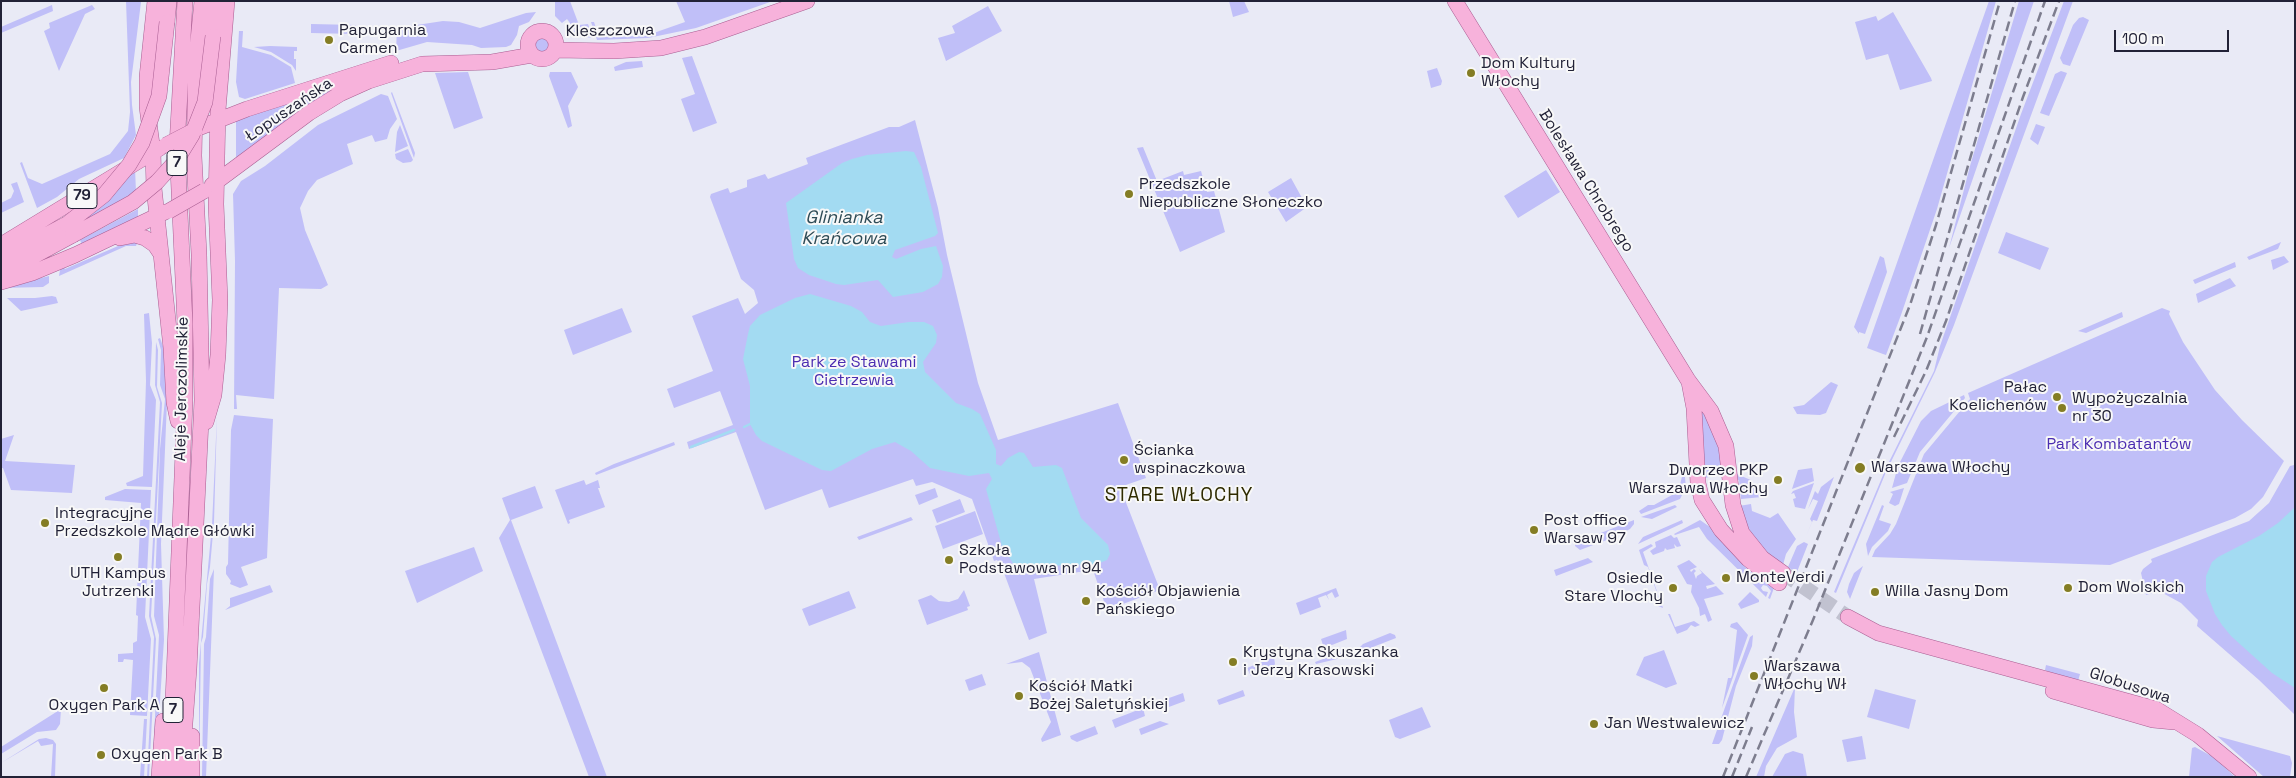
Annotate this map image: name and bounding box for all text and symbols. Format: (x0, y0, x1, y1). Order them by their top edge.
scale bar (2116, 20, 2231, 52)
place label: Papugarnia Carmen (339, 21, 426, 59)
street label: Kleszczowa (566, 21, 654, 41)
text: 100 m (2122, 29, 2164, 48)
marker: Papugarnia Carmen (323, 34, 335, 46)
place label: Dom Kultury Włochy (1481, 54, 1576, 92)
marker: Dom Kultury Włochy (1465, 67, 1477, 79)
street label: Łopuszańska (242, 74, 336, 146)
street label: Bolesława Chrobrego (1534, 106, 1638, 256)
road number: 7 (167, 150, 187, 176)
place label: Przedszkole Niepubliczne Słoneczko (1139, 175, 1323, 213)
road number: 79 (67, 184, 97, 208)
marker: Przedszkole Niepubliczne Słoneczko (1123, 188, 1135, 200)
water label: Glinianka Krańcowa (801, 207, 887, 250)
street label: Aleje Jerozolimskie (171, 316, 193, 462)
park label: Park ze Stawami Cietrzewia (792, 353, 916, 391)
place label: Pałac Koelichenów (1949, 378, 2047, 416)
place label: Wypożyczalnia nr 30 (2072, 389, 2187, 427)
marker: Pałac Koelichenów (2051, 391, 2063, 403)
marker: Wypożyczalnia nr 30 (2056, 402, 2068, 414)
park label: Park Kombatantów (2046, 435, 2192, 455)
place label: Ścianka wspinaczkowa (1134, 441, 1246, 479)
marker: Ścianka wspinaczkowa (1118, 454, 1130, 466)
place label: Warszawa Włochy (1871, 458, 2010, 478)
place label: Dworzec PKP Warszawa Włochy (1629, 461, 1768, 499)
marker: Warszawa Włochy (1853, 461, 1867, 475)
marker: Dworzec PKP Warszawa Włochy (1772, 474, 1784, 486)
district label: STARE WŁOCHY (1103, 485, 1255, 507)
place label: Integracyjne Przedszkole Mądre Główki (55, 504, 255, 542)
place label: Post office Warsaw 97 (1544, 511, 1627, 549)
marker: Integracyjne Przedszkole Mądre Główki (39, 517, 51, 529)
marker: Post office Warsaw 97 (1528, 524, 1540, 536)
place label: Szkoła Podstawowa nr 94 (959, 541, 1101, 579)
marker: UTH Kampus Jutrzenki (112, 551, 124, 563)
marker: Szkoła Podstawowa nr 94 (943, 554, 955, 566)
place label: UTH Kampus Jutrzenki (70, 564, 166, 602)
place label: MonteVerdi (1736, 568, 1825, 588)
place label: Osiedle Stare Vlochy (1565, 569, 1663, 607)
marker: MonteVerdi (1720, 572, 1732, 584)
place label: Dom Wolskich (2078, 578, 2184, 598)
place label: Kościół Objawienia Pańskiego (1096, 582, 1240, 620)
marker: Osiedle Stare Vlochy (1667, 582, 1679, 594)
place label: Willa Jasny Dom (1885, 582, 2009, 602)
marker: Dom Wolskich (2062, 582, 2074, 594)
marker: Willa Jasny Dom (1869, 586, 1881, 598)
marker: Kościół Objawienia Pańskiego (1080, 595, 1092, 607)
place label: Krystyna Skuszanka i Jerzy Krasowski (1243, 643, 1399, 681)
marker: Krystyna Skuszanka i Jerzy Krasowski (1227, 656, 1239, 668)
place label: Warszawa Włochy Wł (1764, 657, 1847, 695)
street label: Globusowa (2087, 664, 2173, 708)
marker: Warszawa Włochy Wł (1748, 670, 1760, 682)
place label: Kościół Matki Bożej Saletyńskiej (1029, 677, 1168, 715)
marker: Oxygen Park A (98, 682, 110, 694)
marker: Kościół Matki Bożej Saletyńskiej (1013, 690, 1025, 702)
place label: Oxygen Park A (48, 696, 160, 716)
road number: 7 (163, 698, 183, 722)
place label: Jan Westwalewicz (1604, 714, 1745, 734)
marker: Jan Westwalewicz (1588, 718, 1600, 730)
place label: Oxygen Park B (111, 745, 223, 765)
marker: Oxygen Park B (95, 749, 107, 761)

